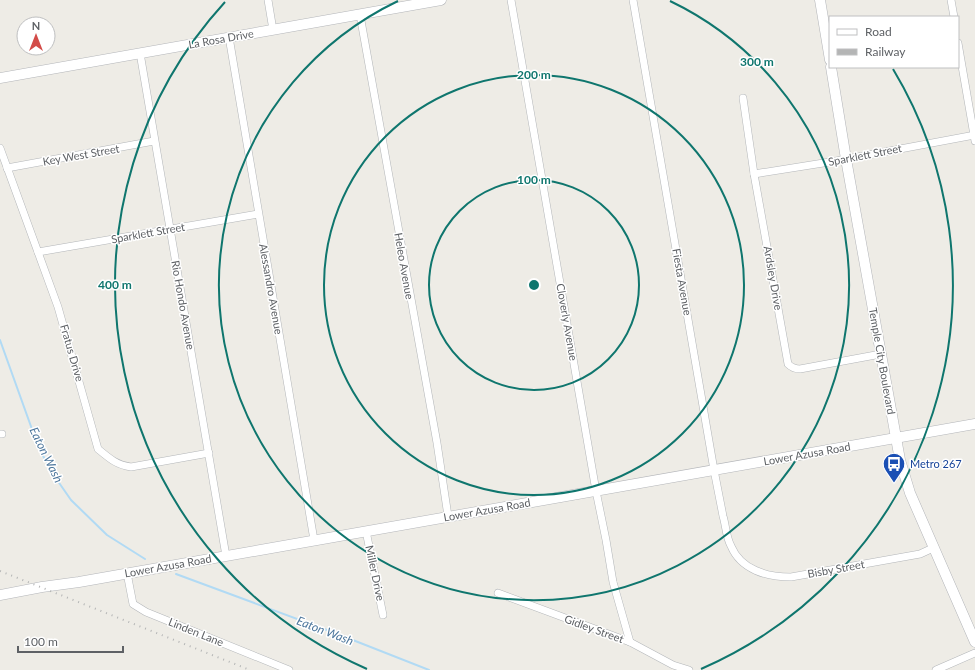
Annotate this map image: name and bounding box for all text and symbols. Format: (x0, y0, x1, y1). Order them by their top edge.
north arrow (16, 16, 56, 56)
legend (829, 16, 959, 68)
text: N (32, 19, 40, 32)
text: Road (865, 24, 892, 39)
street label: La Rosa Drive (187, 26, 255, 51)
text: Railway (865, 44, 906, 59)
text: 300 m (740, 54, 774, 69)
text: 200 m (517, 67, 551, 82)
street label: Key West Street (42, 141, 120, 168)
street label: Sparklett Street (827, 141, 903, 168)
text: 100 m (517, 172, 551, 187)
street label: Sparklett Street (110, 220, 186, 245)
street label: Heleo Avenue (392, 232, 417, 300)
street label: Alessandro Avenue (257, 242, 286, 336)
street label: Ardsley Drive (761, 245, 786, 311)
street label: Fiesta Avenue (670, 247, 695, 317)
street label: Rio Hondo Avenue (169, 259, 198, 351)
text: 400 m (98, 277, 132, 292)
centre of rings (527, 278, 541, 292)
street label: Cloverly Avenue (554, 282, 581, 362)
street label: Temple City Boulevard (867, 307, 898, 415)
street label: Fratus Drive (58, 323, 87, 383)
water label: Eaton Wash (27, 425, 66, 485)
street label: Lower Azusa Road (762, 439, 851, 468)
bus stop icon: Metro 267 (881, 451, 907, 484)
place label: Metro 267 (910, 457, 962, 470)
street label: Lower Azusa Road (442, 495, 531, 524)
street label: Miller Drive (363, 544, 388, 602)
street label: Lower Azusa Road (123, 551, 212, 580)
street label: Bisby Street (806, 557, 865, 580)
street label: Gidley Street (563, 612, 626, 645)
water label: Eaton Wash (295, 613, 356, 648)
street label: Linden Lane (167, 615, 226, 649)
scale bar (18, 628, 123, 654)
text: 100 m (24, 634, 58, 649)

